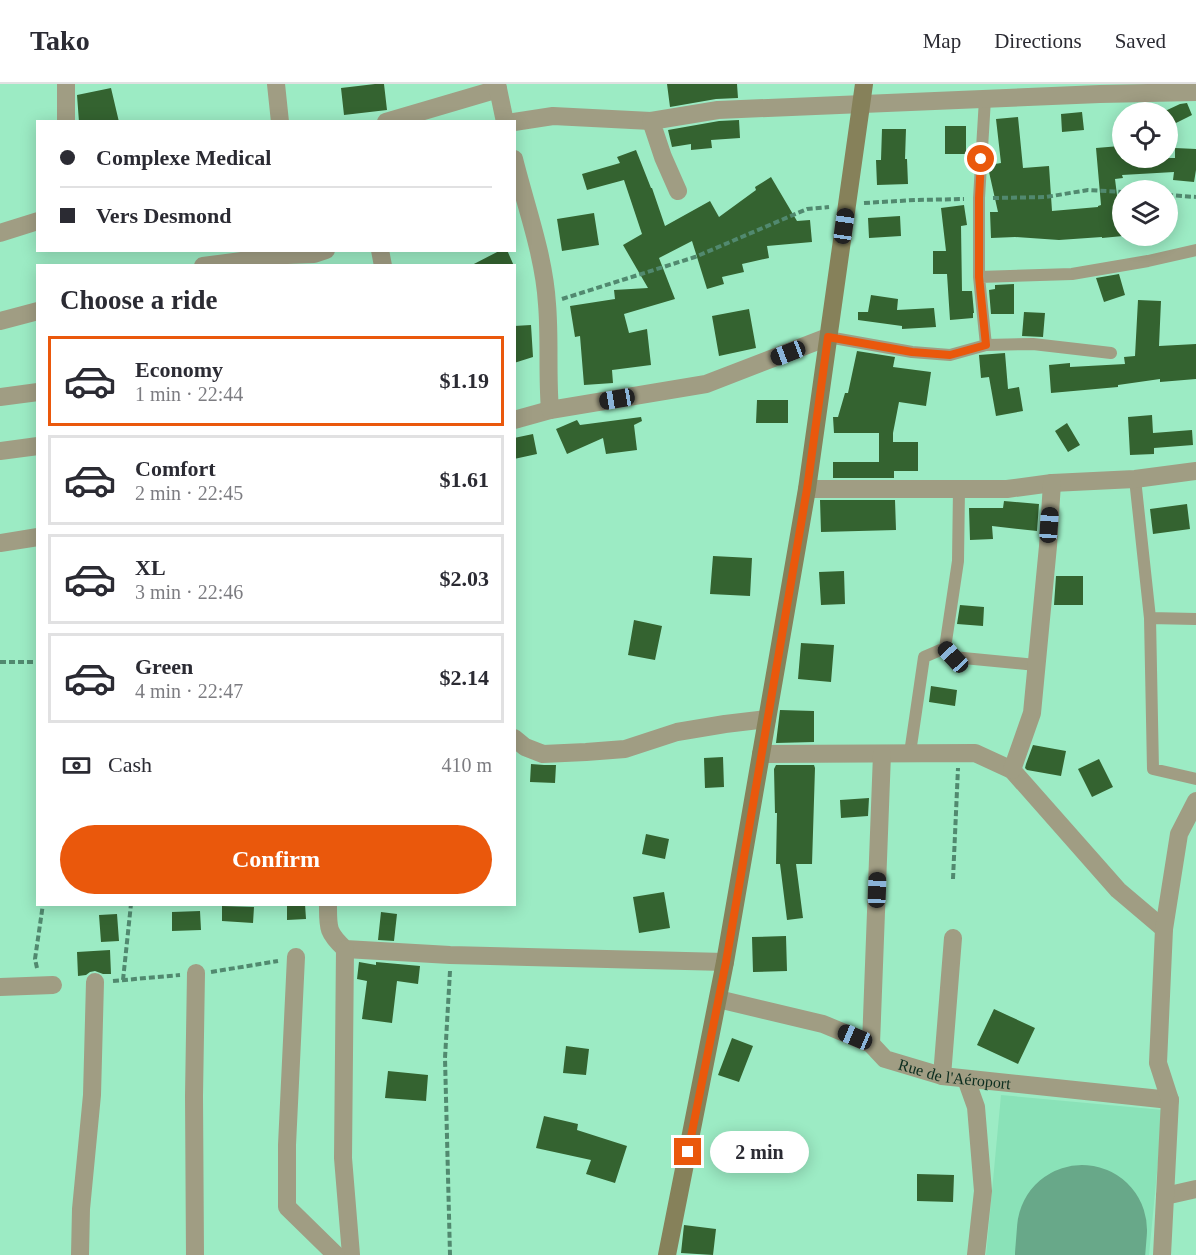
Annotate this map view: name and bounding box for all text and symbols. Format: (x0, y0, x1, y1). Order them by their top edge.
text: Tako (30, 25, 90, 56)
text: Map (923, 29, 961, 53)
text: Directions (994, 29, 1082, 53)
text: Saved (1115, 29, 1166, 53)
map controls (1112, 102, 1178, 246)
button: locate (1112, 102, 1178, 168)
text: Complexe Medical (96, 145, 271, 170)
route start (967, 145, 994, 172)
button: layers (1112, 180, 1178, 246)
text: Vers Desmond (96, 203, 231, 228)
car (833, 207, 855, 245)
text: Choose a ride (60, 285, 218, 315)
car (768, 338, 808, 368)
icon: car (63, 354, 117, 408)
text: Economy (135, 357, 223, 382)
text: $1.19 (440, 368, 489, 393)
text: 1 min · 22:44 (135, 383, 243, 405)
car (598, 387, 636, 411)
icon: car (63, 453, 117, 507)
text: Comfort (135, 456, 216, 481)
text: $1.61 (440, 467, 489, 492)
text: 2 min · 22:45 (135, 482, 243, 504)
car (1039, 506, 1059, 544)
icon: car (63, 552, 117, 606)
text: XL (135, 555, 166, 580)
text: $2.03 (440, 566, 489, 591)
text: 3 min · 22:46 (135, 581, 243, 603)
car (934, 638, 972, 676)
icon: car (63, 651, 117, 705)
text: Green (135, 654, 193, 679)
text: $2.14 (440, 665, 489, 690)
text: 4 min · 22:47 (135, 680, 243, 702)
icon: cash (60, 749, 93, 782)
text: Cash (108, 752, 152, 777)
text: 410 m (441, 754, 492, 776)
button: Confirm (60, 825, 492, 894)
car (867, 872, 887, 908)
car (835, 1022, 875, 1052)
street label: Rue de l'Aéroport (897, 1055, 1012, 1092)
callout: 2 min (709, 1131, 808, 1173)
route end (674, 1138, 701, 1165)
text: 2 min (735, 1141, 784, 1163)

